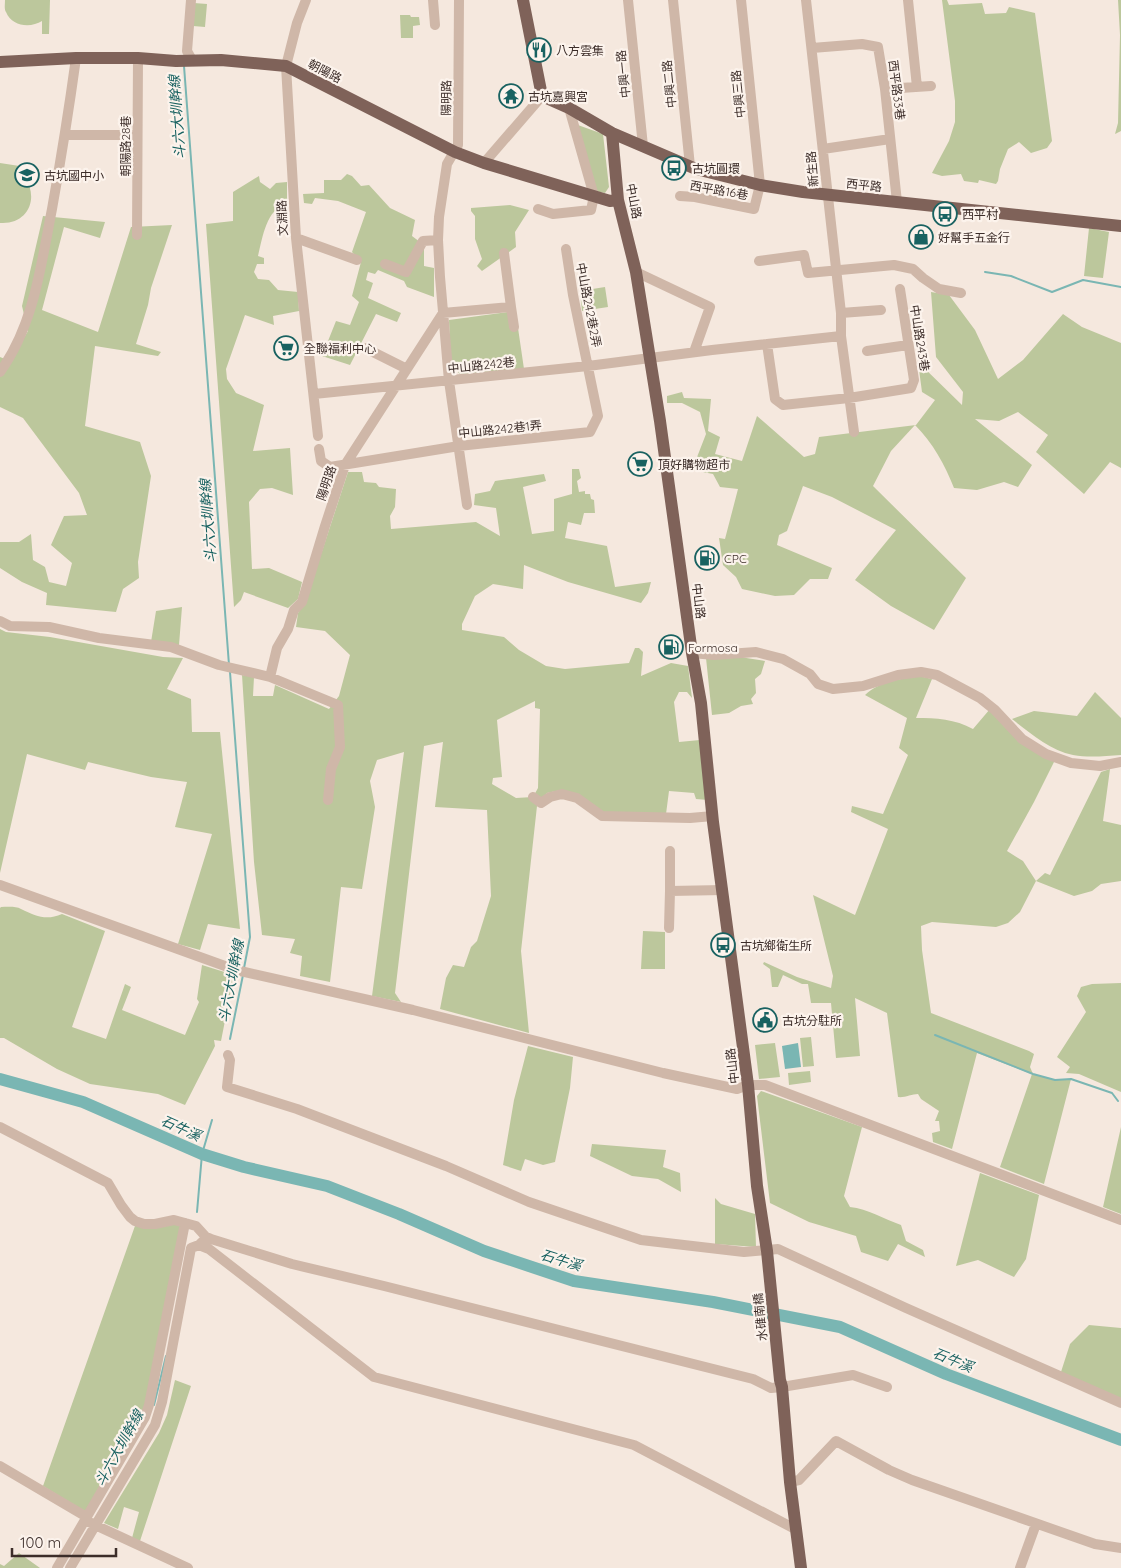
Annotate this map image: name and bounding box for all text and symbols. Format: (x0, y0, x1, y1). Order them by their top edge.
restaurant icon: 八方雲集 (526, 37, 552, 63)
place label: 八方雲集 (556, 43, 604, 58)
street label: 中興一路 (613, 49, 633, 99)
street label: 朝陽路 (306, 56, 344, 86)
street label: 中興二路 (659, 59, 679, 109)
street label: 西平路33巷 (886, 59, 908, 121)
street label: 中興三路 (728, 69, 748, 119)
water label: 斗六大圳幹線 (165, 72, 189, 160)
street label: 陽明路 (438, 80, 454, 116)
temple icon: 古坑嘉興宮 (498, 83, 524, 109)
place label: 古坑嘉興宮 (528, 89, 588, 104)
street label: 朝陽路28巷 (118, 115, 133, 177)
street label: 新生路 (803, 150, 821, 188)
bus stop icon: 古坑圓環 (661, 155, 687, 181)
place label: 古坑圓環 (692, 161, 740, 176)
school or university icon: 古坑國中小 (14, 162, 40, 188)
place label: 古坑國中小 (44, 168, 104, 183)
street label: 西平路 (845, 176, 883, 194)
street label: 西平路16巷 (689, 177, 749, 203)
street label: 中山路 (623, 182, 645, 220)
street label: 文淵路 (274, 200, 290, 236)
bus stop icon: 西平村 (932, 201, 958, 227)
place label: 西平村 (962, 207, 999, 222)
shop icon: 好幫手五金行 (908, 224, 934, 250)
place label: 好幫手五金行 (938, 230, 1010, 245)
street label: 中山路242巷2弄 (573, 261, 605, 349)
street label: 中山路243巷 (907, 304, 933, 372)
supermarket icon: 全聯福利中心 (273, 335, 299, 361)
place label: 全聯福利中心 (304, 341, 376, 356)
street label: 中山路242巷 (447, 354, 515, 376)
street label: 中山路242巷1弄 (458, 417, 542, 441)
supermarket icon: 頂好購物超市 (627, 451, 653, 477)
place label: 頂好購物超市 (658, 457, 730, 472)
street label: 陽明路 (313, 464, 339, 502)
water label: 斗六大圳幹線 (196, 476, 220, 564)
fuel station icon: CPC (694, 545, 720, 571)
place label: CPC (724, 551, 747, 566)
street label: 中山路 (689, 582, 709, 620)
fuel station icon: Formosa (658, 634, 684, 660)
place label: Formosa (688, 640, 738, 655)
bus stop icon: 古坑鄉衛生所 (710, 932, 736, 958)
water label: 斗六大圳幹線 (214, 936, 248, 1024)
place label: 古坑鄉衛生所 (740, 938, 812, 953)
public building icon: 古坑分駐所 (752, 1007, 778, 1033)
place label: 古坑分駐所 (782, 1013, 842, 1028)
street label: 中山路 (722, 1047, 742, 1085)
water label: 石牛溪 (158, 1111, 206, 1146)
water label: 石牛溪 (538, 1245, 586, 1275)
street label: 水碓南橋 (750, 1292, 770, 1342)
water label: 石牛溪 (930, 1344, 978, 1377)
water label: 斗六大圳幹線 (91, 1405, 148, 1489)
scale bar (12, 1526, 116, 1558)
text: 100 m (20, 1533, 61, 1552)

